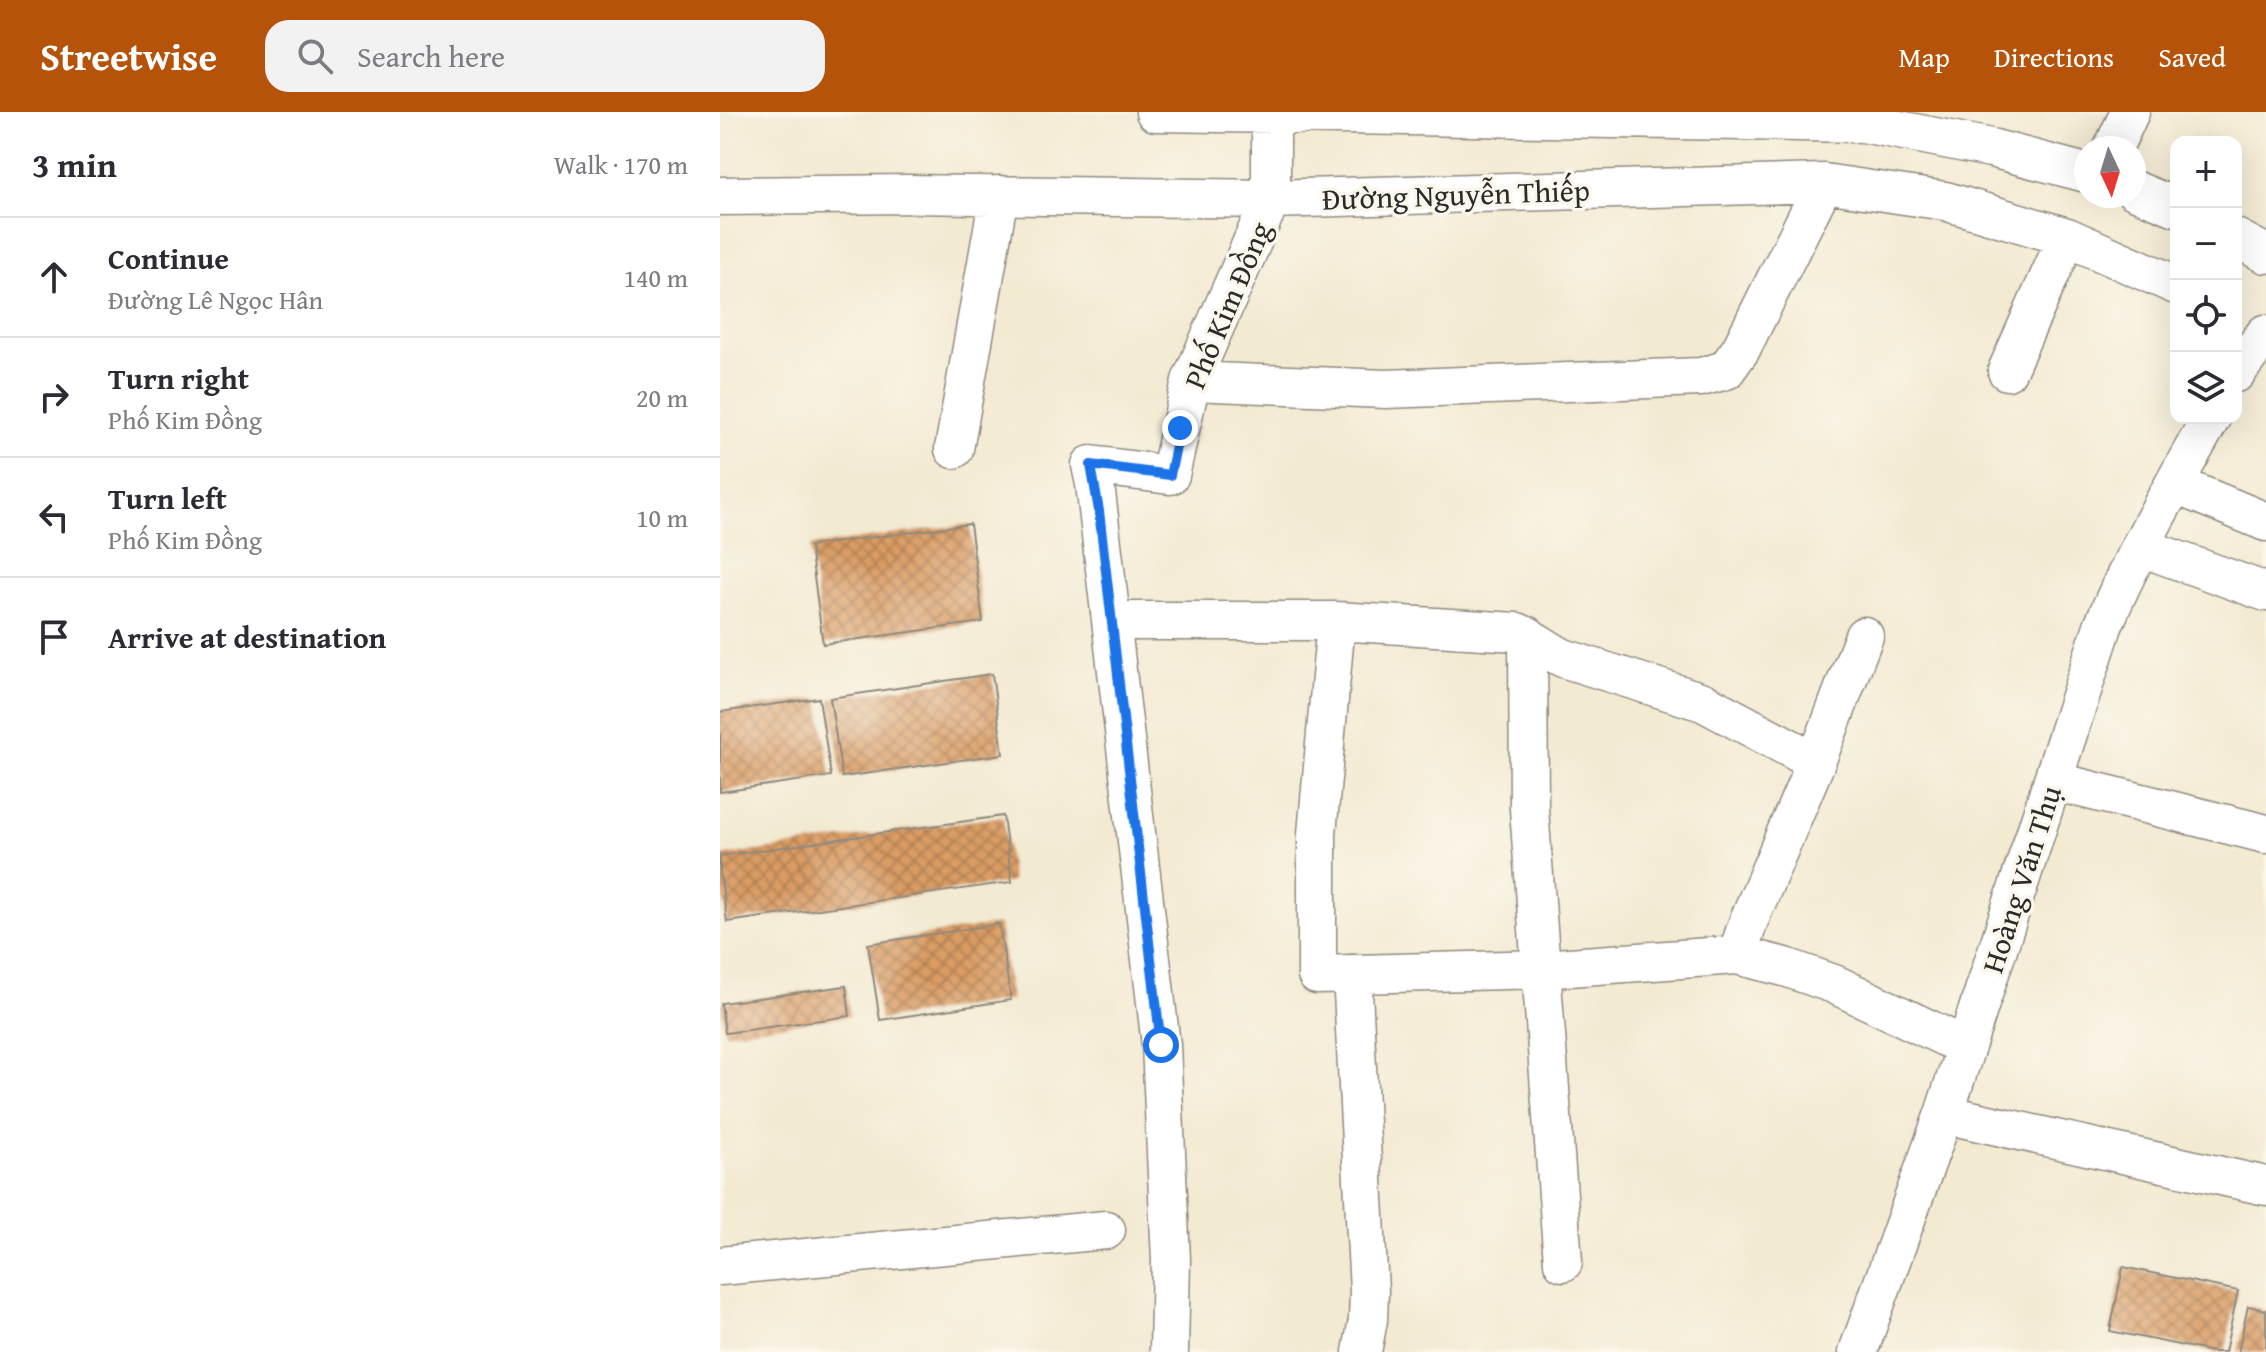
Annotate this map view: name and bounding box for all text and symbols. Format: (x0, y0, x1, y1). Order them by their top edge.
search box (265, 20, 825, 92)
text: Streetwise (40, 28, 217, 84)
icon: search (293, 34, 337, 78)
text: Search here (357, 34, 505, 78)
text: Map (1898, 36, 1950, 77)
text: Directions (1994, 36, 2114, 77)
text: Saved (2158, 36, 2226, 77)
north arrow (2074, 136, 2146, 208)
map controls (2170, 136, 2242, 424)
button: + (2170, 136, 2242, 208)
text: 3 min (32, 140, 117, 189)
text: Walk · 170 m (554, 145, 688, 184)
street label: Đường Nguyễn Thiếp (1321, 167, 1591, 221)
button: − (2170, 208, 2242, 280)
street label: Phố Kim Đồng (1172, 215, 1282, 395)
text: Continue (108, 236, 229, 280)
icon: ahead (32, 255, 76, 299)
text: 140 m (623, 258, 688, 297)
text: Đường Lê Ngọc Hân (108, 280, 323, 319)
button: locate (2170, 280, 2242, 352)
button: layers (2170, 352, 2242, 424)
text: Turn right (108, 356, 249, 400)
icon: right (32, 375, 76, 419)
text: 20 m (636, 378, 688, 417)
text: Phố Kim Đồng (108, 400, 262, 439)
route end (1162, 410, 1198, 446)
text: Turn left (108, 476, 227, 520)
icon: left (32, 495, 76, 539)
text: 10 m (636, 498, 688, 537)
text: Phố Kim Đồng (108, 520, 262, 559)
icon: arrive (32, 615, 76, 659)
text: Arrive at destination (108, 615, 386, 659)
street label: Hoàng Văn Thụ (1970, 779, 2072, 979)
route start (1143, 1027, 1179, 1063)

